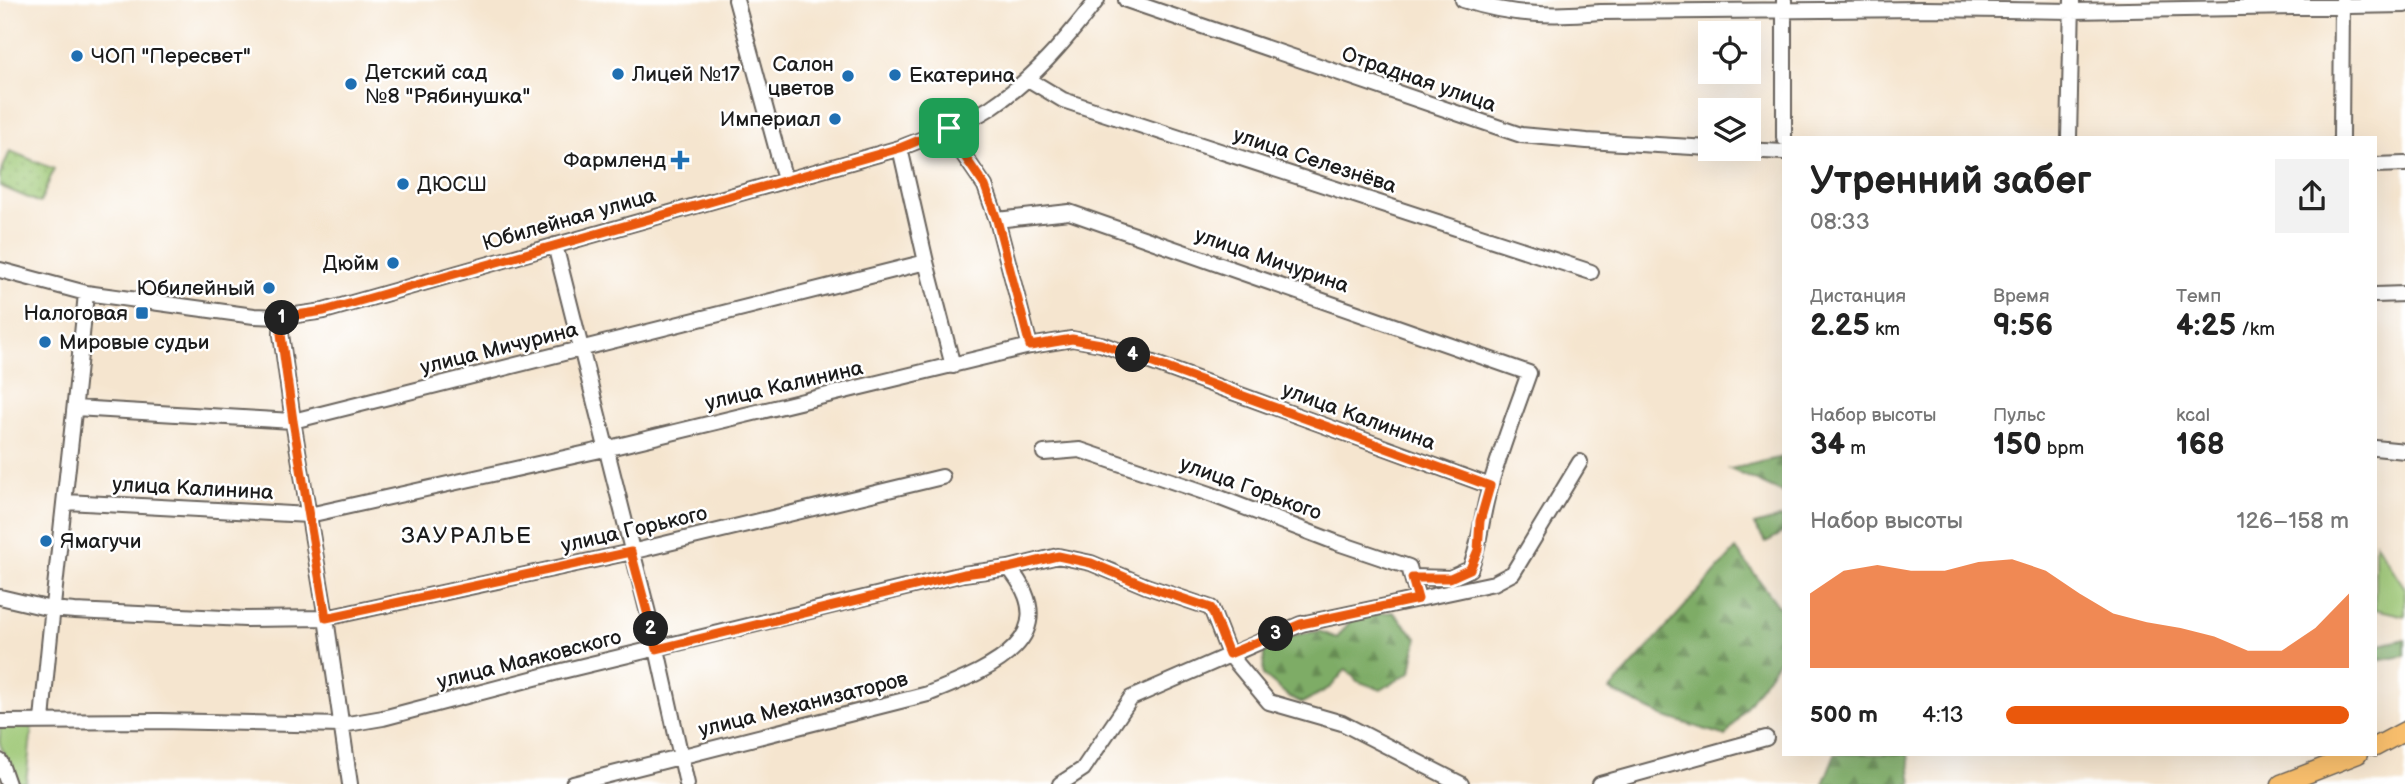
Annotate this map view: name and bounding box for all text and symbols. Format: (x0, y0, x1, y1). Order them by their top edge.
map controls (1698, 21, 1761, 161)
button: locate (1698, 21, 1761, 84)
street label: Отрадная улица (1338, 41, 1500, 118)
place label: ЧОП "Пересвет" (91, 44, 251, 69)
marker: ЧОП "Пересвет" (69, 48, 85, 64)
place label: Салон цветов (768, 52, 834, 101)
place label: Детский сад №8 "Рябинушка" (365, 60, 530, 109)
place label: Лицей №17 (631, 62, 740, 87)
place label: Екатерина (909, 63, 1016, 88)
marker: Лицей №17 (610, 66, 626, 82)
marker: Екатерина (887, 67, 903, 83)
marker: Салон цветов (840, 68, 856, 84)
marker: Детский сад №8 "Рябинушка" (343, 76, 359, 92)
pin (919, 98, 979, 158)
button: layers (1698, 98, 1761, 161)
place label: Империал (720, 107, 821, 132)
icon: arrive (930, 109, 968, 147)
marker: Империал (827, 111, 843, 127)
street label: улица Селезнёва (1230, 122, 1400, 199)
place label: Фармленд (563, 148, 666, 173)
marker: Фармленд (672, 152, 688, 168)
text: Утренний забег (1810, 159, 2092, 204)
button: share (2275, 159, 2349, 233)
place label: ДЮСШ (417, 172, 487, 197)
marker: ДЮСШ (395, 176, 411, 192)
street label: Юбилейная улица (480, 183, 659, 256)
text: 08:33 (1810, 208, 1870, 236)
street label: улица Мичурина (1191, 222, 1353, 299)
place label: Дюйм (323, 251, 379, 276)
marker: Дюйм (385, 255, 401, 271)
place label: Юбилейный (137, 276, 255, 301)
marker: Юбилейный (261, 280, 277, 296)
text: Дистанция (1810, 285, 1906, 308)
text: Время (1993, 285, 2049, 308)
text: Темп (2176, 285, 2221, 308)
pin: 1 (264, 300, 300, 336)
place label: Налоговая (23, 301, 128, 326)
marker: Налоговая (134, 305, 150, 321)
text: 1 (278, 306, 286, 329)
text: 2.25 (1810, 308, 1870, 344)
text: 9:56 (1993, 308, 2053, 344)
text: 4:25 (2176, 308, 2236, 344)
street label: улица Мичурина (418, 317, 581, 380)
text: km (1870, 318, 1900, 341)
text: /km (2236, 318, 2275, 341)
place label: Мировые судьи (59, 330, 209, 355)
marker: Мировые судьи (37, 334, 53, 350)
pin: 4 (1116, 338, 1150, 372)
text: 4 (1127, 343, 1138, 366)
street label: улица Калинина (703, 355, 866, 416)
street label: улица Калинина (1279, 377, 1439, 456)
text: Набор высоты (1810, 404, 1936, 427)
text: Пульс (1993, 404, 2046, 427)
text: kcal (2176, 404, 2210, 427)
text: 34 (1810, 427, 1845, 463)
text: 150 (1993, 427, 2042, 463)
text: 168 (2176, 427, 2225, 463)
text: m (1845, 437, 1866, 460)
text: bpm (2042, 437, 2084, 460)
street label: улица Горького (1177, 451, 1325, 526)
street label: улица Калинина (112, 472, 275, 505)
street label: улица Горького (559, 501, 710, 558)
text: Набор высоты (1810, 507, 1963, 535)
text: 126–158 m (2237, 507, 2349, 535)
district label: ЗАУРАЛЬЕ (401, 522, 533, 550)
place label: Ямагучи (60, 529, 141, 554)
marker: Ямагучи (38, 533, 54, 549)
pin: 2 (634, 612, 668, 646)
pin: 3 (1258, 616, 1294, 652)
text: 2 (645, 617, 656, 640)
text: 3 (1270, 622, 1281, 645)
street label: улица Маяковского (434, 624, 624, 694)
street label: улица Механизаторов (696, 666, 910, 743)
text: 500 m (1810, 701, 1878, 729)
text: 4:13 (1922, 701, 1964, 729)

